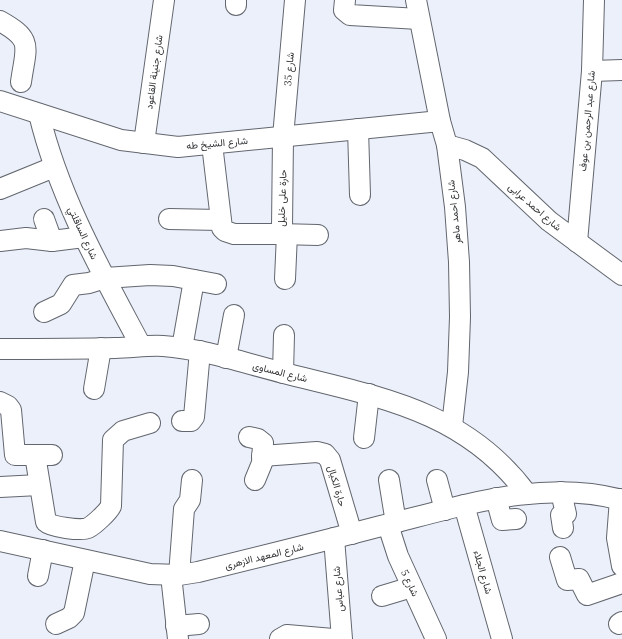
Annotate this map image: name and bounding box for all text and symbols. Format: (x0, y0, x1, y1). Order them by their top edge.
street label: شارع جنينة القاعود (142, 34, 166, 110)
street label: شارع 35 (281, 52, 297, 86)
street label: شارع عبد الرحمن بن عوف (576, 70, 598, 172)
street label: شارع الشيخ طه (186, 134, 248, 152)
street label: حارة على خليل (275, 169, 290, 227)
street label: شارع احمد ماهر (444, 179, 464, 246)
street label: شارع احمد عرابى (506, 180, 564, 234)
street label: شارع الساقلتي (63, 205, 101, 262)
street label: شارع المساوى (251, 359, 309, 385)
street label: حارة الكيال (325, 464, 349, 508)
street label: شارع المعهد الازهرى (223, 540, 305, 572)
street label: شارع الجلاء (471, 549, 495, 595)
street label: شارع عباس (330, 565, 346, 612)
street label: شارع 5 (398, 567, 422, 599)

